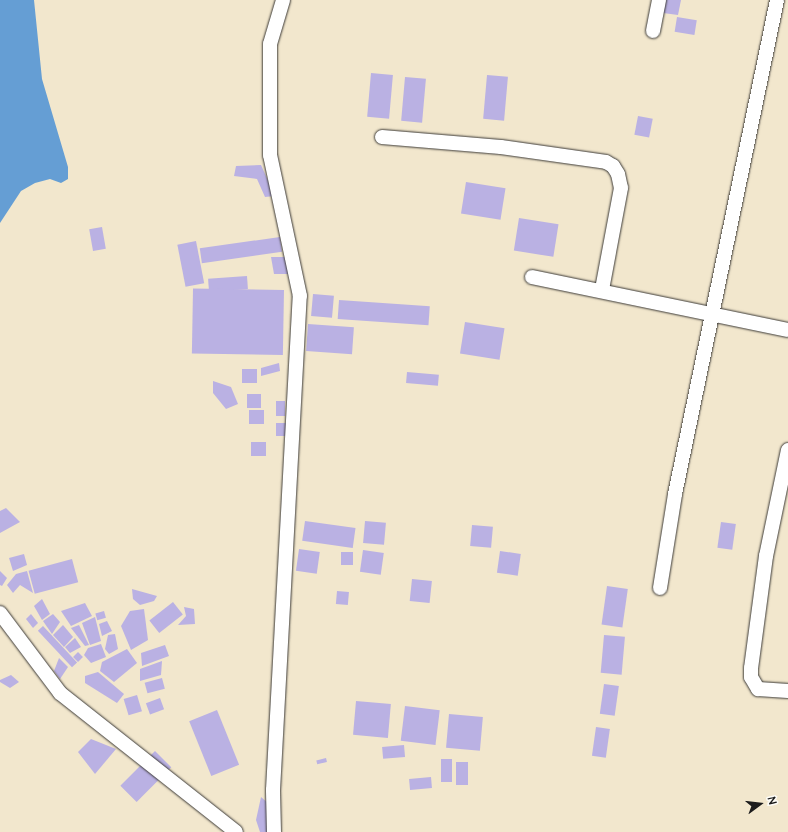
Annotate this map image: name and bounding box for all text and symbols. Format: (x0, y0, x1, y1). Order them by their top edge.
north arrow (740, 784, 780, 824)
text: N (764, 795, 780, 806)

